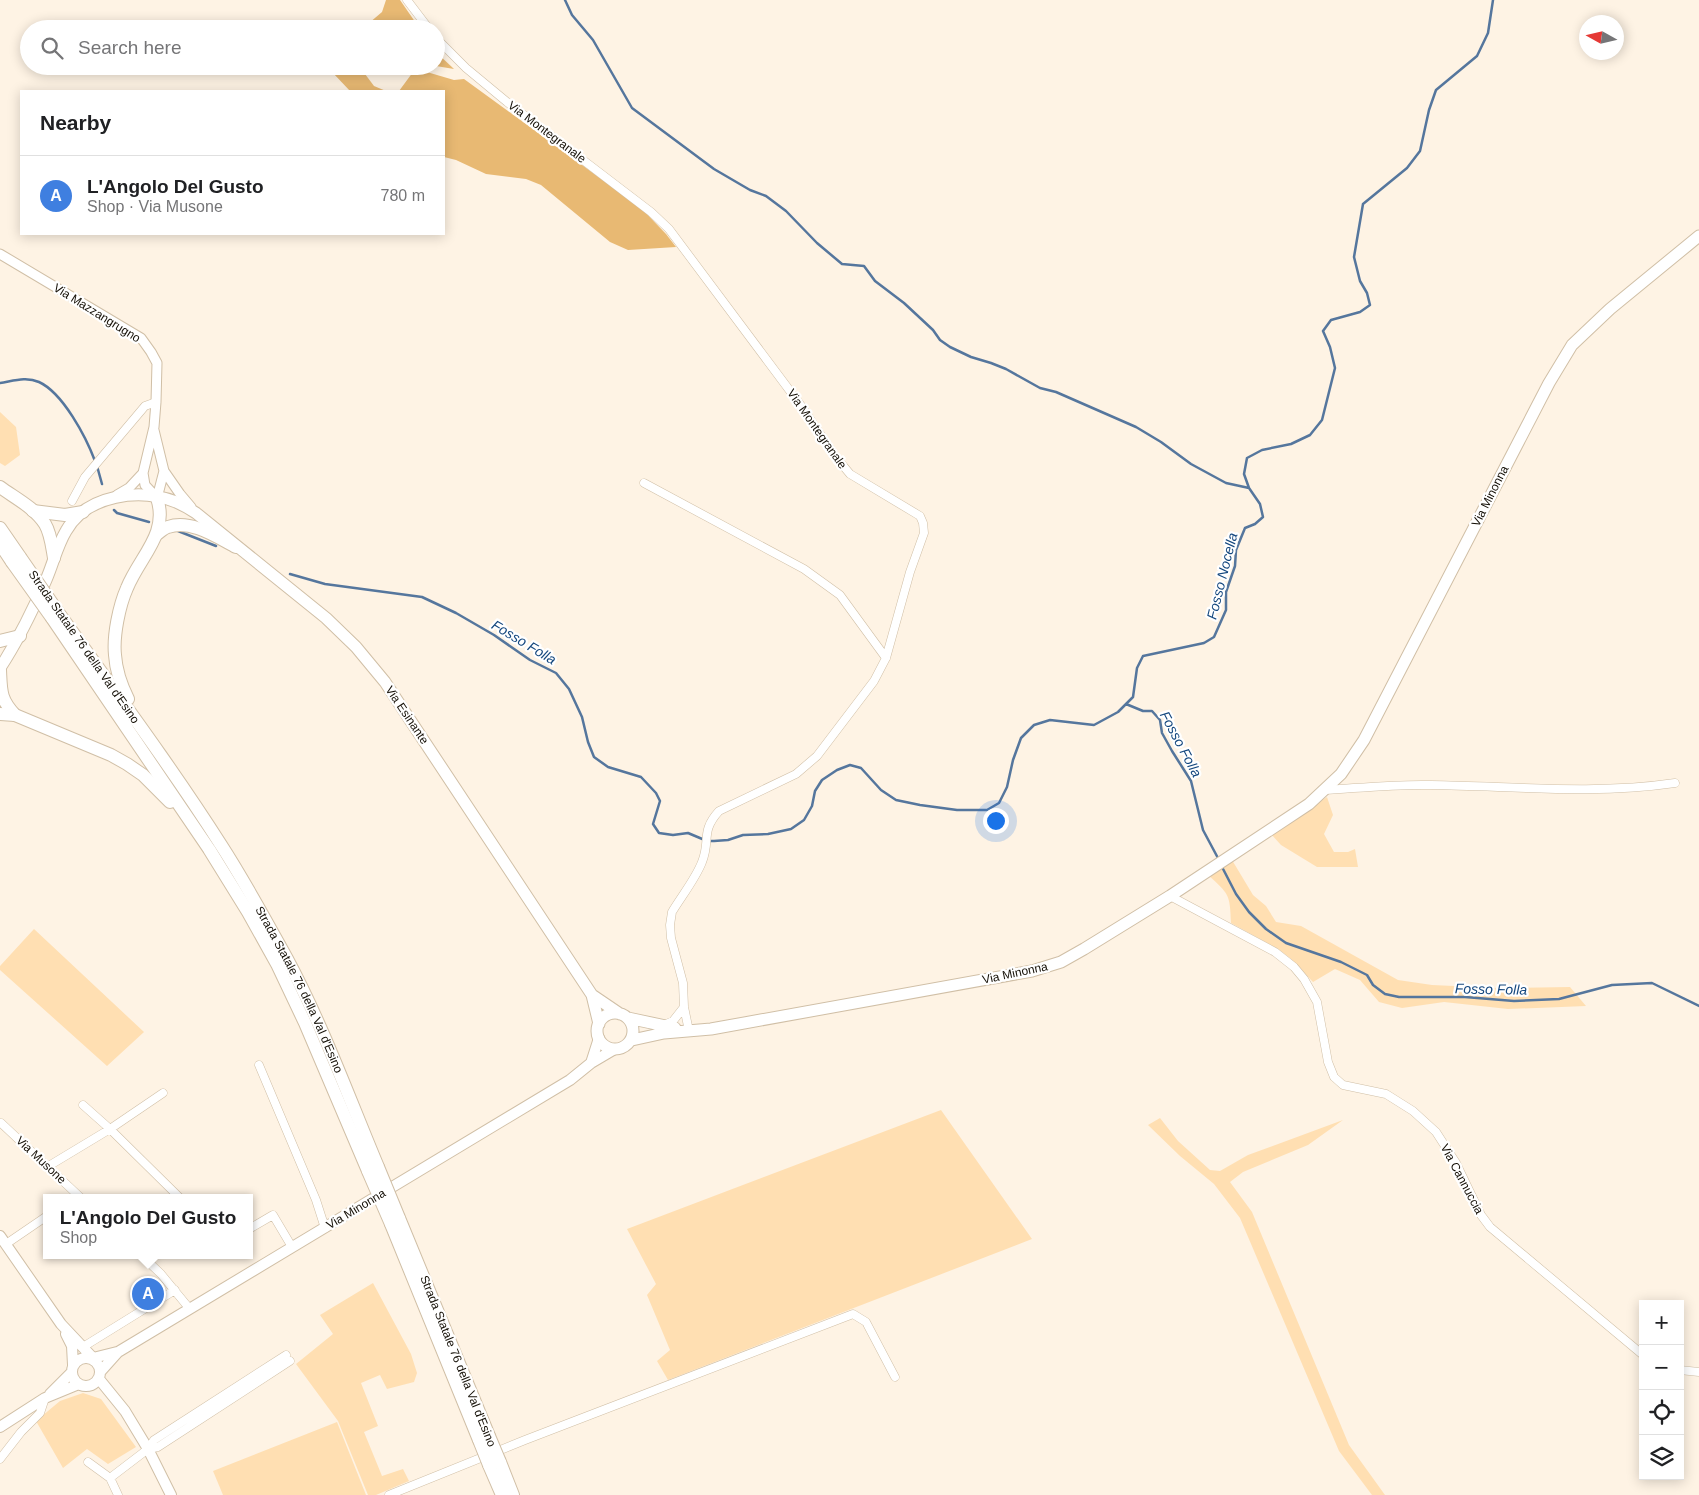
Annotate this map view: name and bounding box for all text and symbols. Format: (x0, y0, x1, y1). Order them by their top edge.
north arrow (1579, 15, 1624, 60)
search box (20, 20, 445, 75)
icon: search (38, 34, 66, 62)
text: Search here (78, 37, 182, 58)
street label: Via Montegranale (505, 98, 589, 166)
text: Nearby (40, 111, 111, 134)
text: L'Angolo Del Gusto (87, 176, 264, 197)
text: A (50, 187, 62, 204)
text: 780 m (381, 187, 425, 204)
text: Shop · Via Musone (87, 198, 223, 215)
street label: Via Mazzangrugno (51, 281, 143, 346)
street label: Via Montegranale (784, 387, 850, 472)
street label: Via Minonna (1469, 463, 1511, 529)
water label: Fosso Nocella (1204, 531, 1241, 621)
street label: Strada Statale 76 della Val d'Esino (26, 568, 143, 726)
water label: Fosso Folla (489, 617, 559, 668)
street label: Via Esinante (382, 683, 432, 747)
water label: Fosso Folla (1157, 708, 1205, 780)
your location (983, 808, 1009, 834)
street label: Strada Statale 76 della Val d'Esino (252, 904, 346, 1075)
street label: Via Minonna (981, 959, 1049, 987)
water label: Fosso Folla (1455, 980, 1528, 998)
street label: Via Musone (13, 1133, 69, 1187)
street label: Via Cannuccia (1438, 1142, 1486, 1217)
street label: Via Minonna (324, 1186, 388, 1232)
popup (43, 1194, 253, 1259)
text: L'Angolo Del Gusto (60, 1207, 236, 1228)
text: Shop (60, 1229, 97, 1246)
street label: Strada Statale 76 della Val d'Esino (417, 1273, 499, 1449)
pin: A (132, 1275, 164, 1313)
map controls (1639, 1300, 1684, 1480)
button: + (1639, 1300, 1684, 1345)
button: − (1639, 1345, 1684, 1390)
button: locate (1639, 1390, 1684, 1435)
button: layers (1639, 1435, 1684, 1480)

